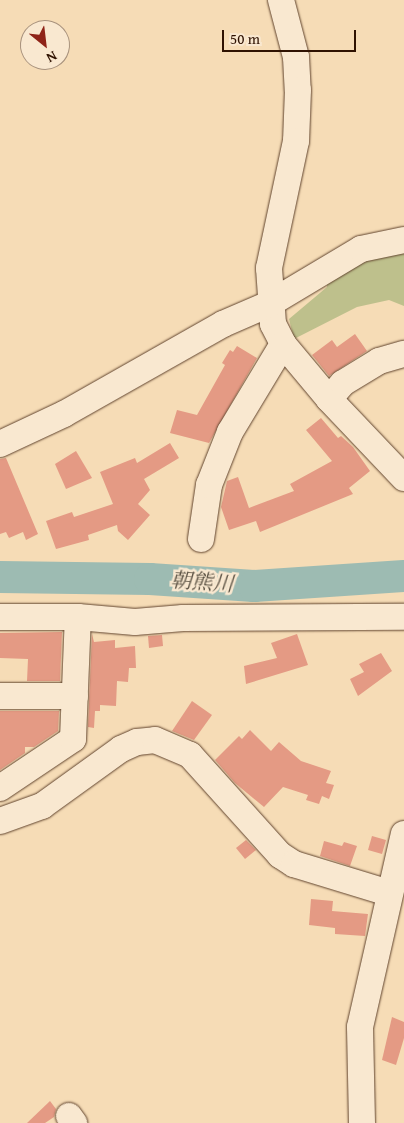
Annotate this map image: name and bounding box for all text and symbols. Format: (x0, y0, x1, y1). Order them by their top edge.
north arrow (20, 20, 70, 70)
scale bar (224, 20, 358, 52)
text: 50 m (230, 28, 260, 49)
text: N (43, 46, 61, 68)
water label: 朝熊川 (170, 567, 234, 597)

